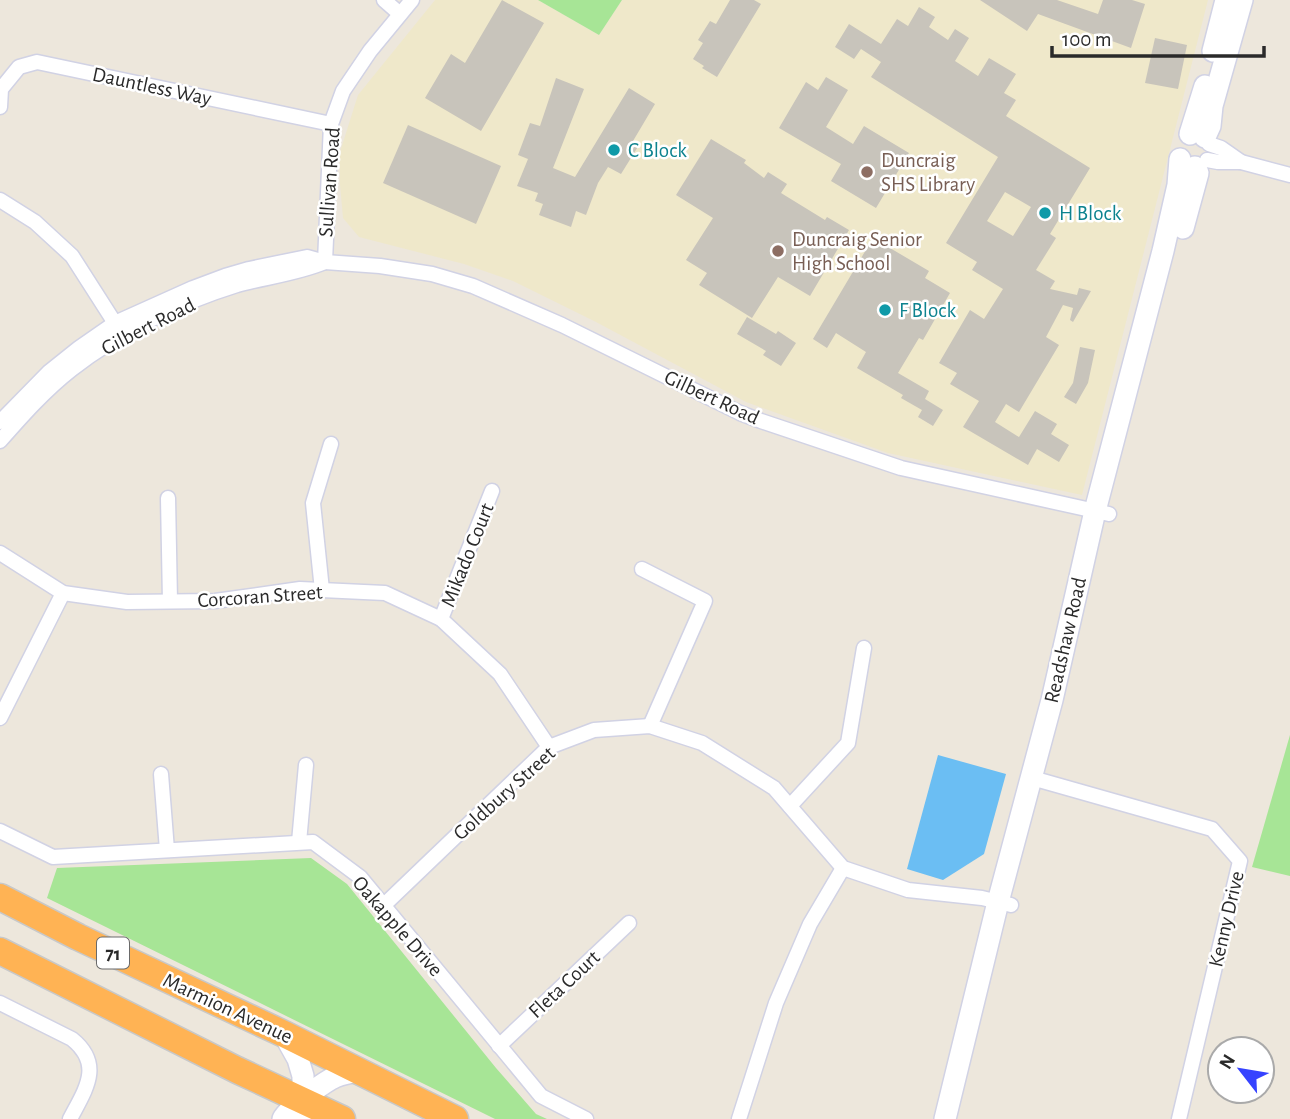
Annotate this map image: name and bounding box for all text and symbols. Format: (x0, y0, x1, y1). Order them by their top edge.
scale bar (1052, 14, 1264, 58)
text: 100 m (1062, 29, 1112, 50)
street label: Dauntless Way (90, 64, 213, 109)
street label: Sullivan Road (315, 126, 344, 238)
place label: C Block (628, 140, 687, 161)
marker: C Block (606, 142, 622, 158)
place label: Duncraig SHS Library (881, 150, 975, 195)
marker: Duncraig SHS Library (859, 164, 875, 180)
place label: H Block (1059, 203, 1122, 224)
marker: H Block (1037, 205, 1053, 221)
place label: Duncraig Senior High School (792, 229, 922, 274)
marker: Duncraig Senior High School (770, 243, 786, 259)
street label: Gilbert Road (98, 294, 199, 359)
place label: F Block (899, 300, 956, 321)
marker: F Block (877, 302, 893, 318)
street label: Gilbert Road (661, 366, 763, 429)
street label: Mikado Court (437, 500, 498, 610)
street label: Readshaw Road (1041, 575, 1090, 705)
street label: Corcoran Street (197, 582, 324, 611)
street label: Goldbury Street (449, 742, 559, 844)
street label: Kenny Drive (1205, 869, 1248, 969)
street label: Oakapple Drive (349, 872, 447, 980)
road number: 71 (97, 937, 129, 968)
street label: Fleta Court (525, 946, 604, 1022)
street label: Marmion Avenue (160, 969, 296, 1048)
north arrow (1206, 1035, 1276, 1105)
text: N (1216, 1051, 1239, 1073)

